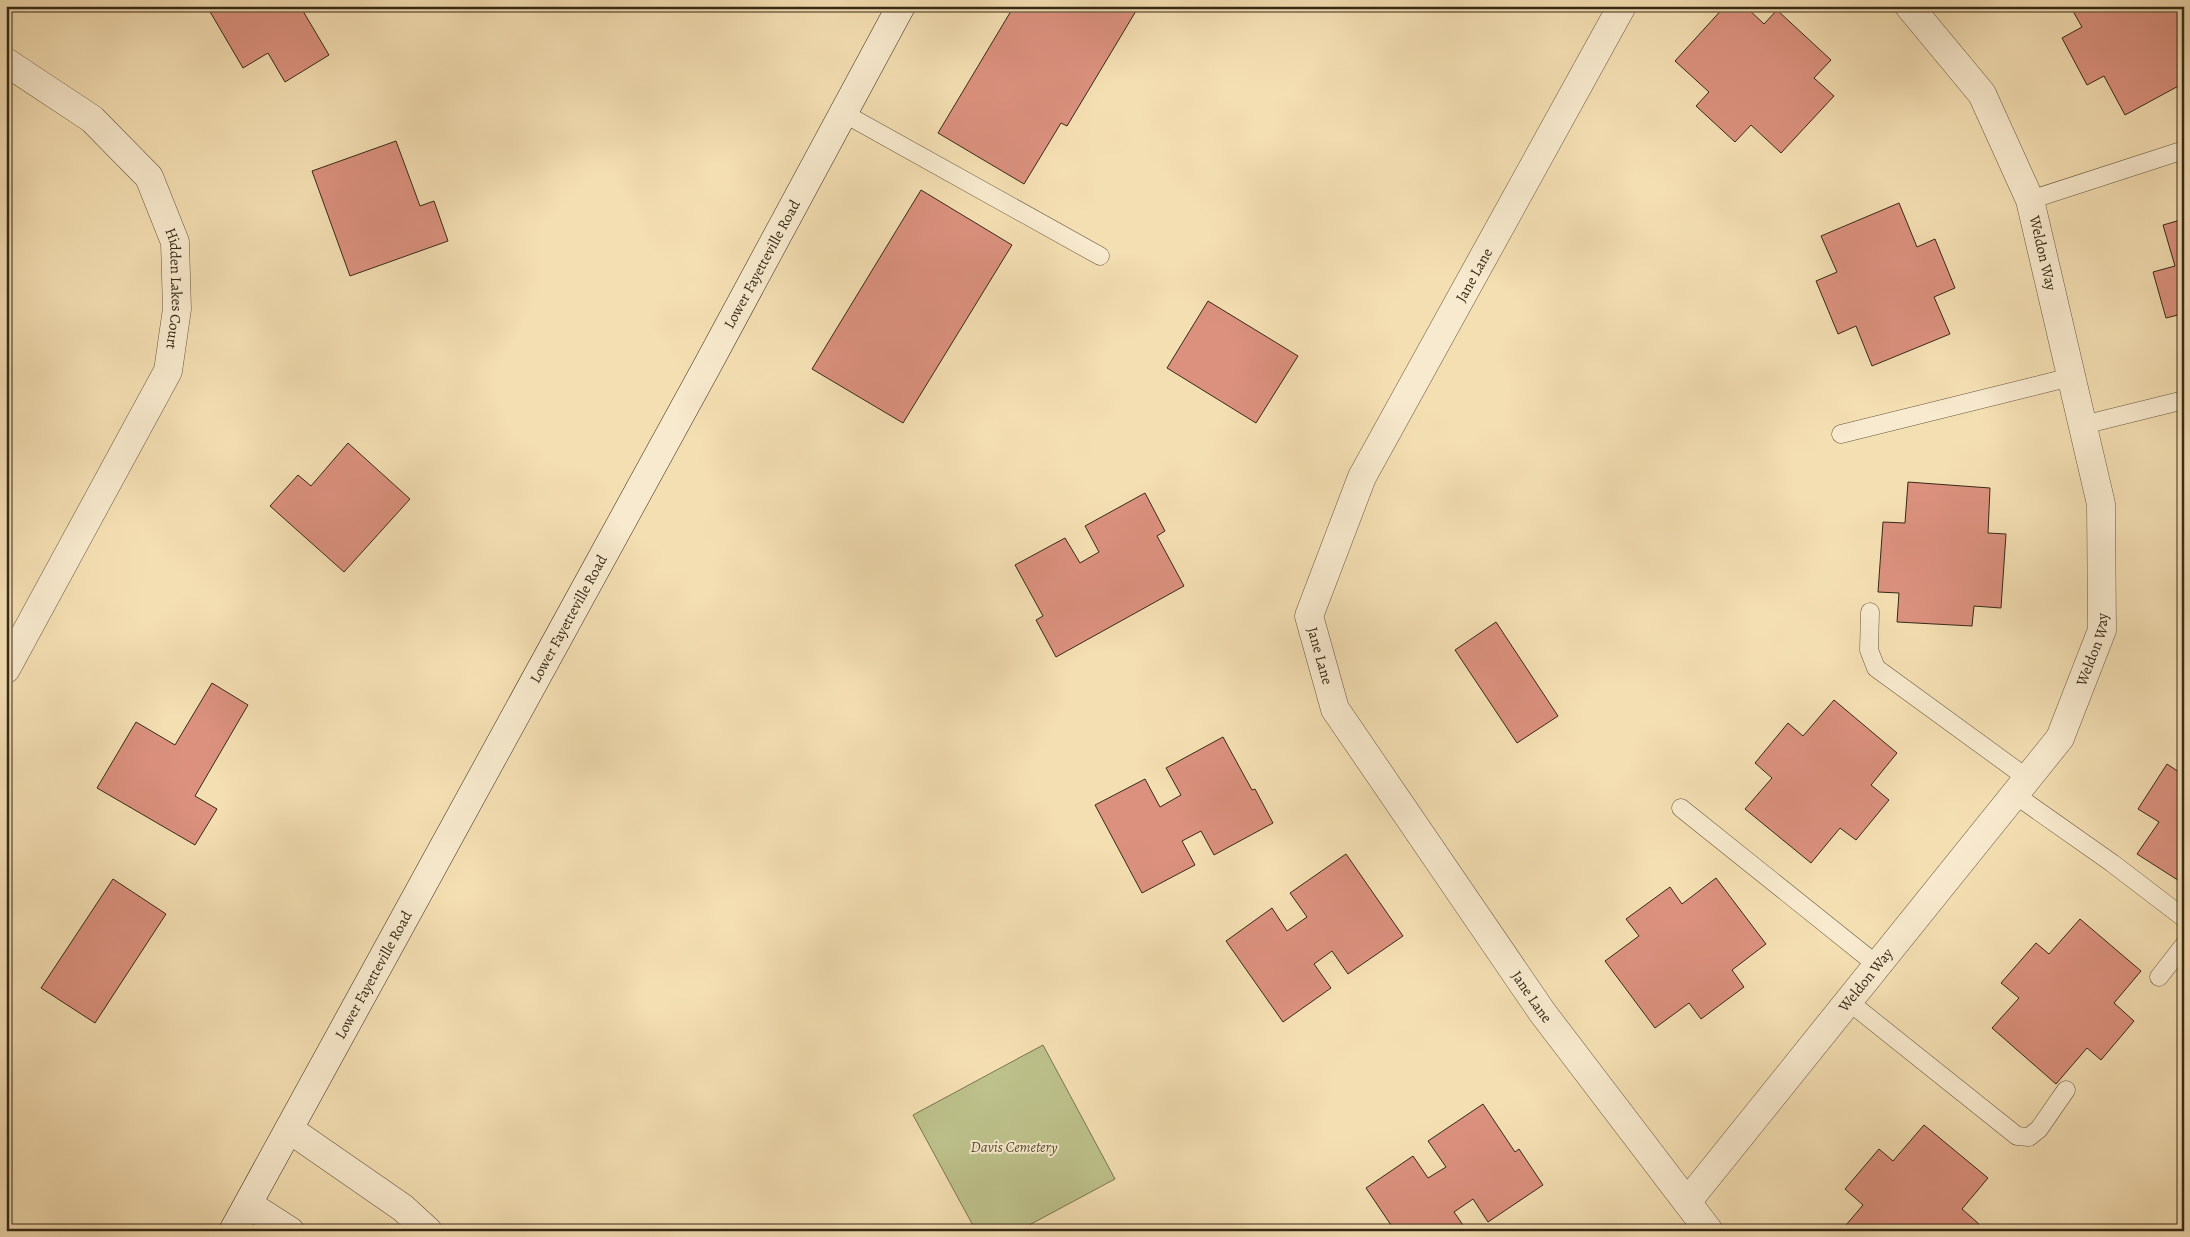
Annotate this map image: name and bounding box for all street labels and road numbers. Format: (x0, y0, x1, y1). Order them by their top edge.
street label: Lower Fayetteville Road (719, 195, 805, 332)
street label: Weldon Way (2024, 213, 2061, 293)
street label: Hidden Lakes Court (160, 225, 187, 351)
street label: Jane Lane (1451, 244, 1497, 306)
street label: Lower Fayetteville Road (525, 550, 612, 687)
street label: Weldon Way (2071, 613, 2113, 690)
street label: Jane Lane (1303, 625, 1338, 687)
street label: Lower Fayetteville Road (330, 906, 417, 1043)
street label: Weldon Way (1833, 944, 1897, 1017)
street label: Jane Lane (1507, 967, 1557, 1027)

